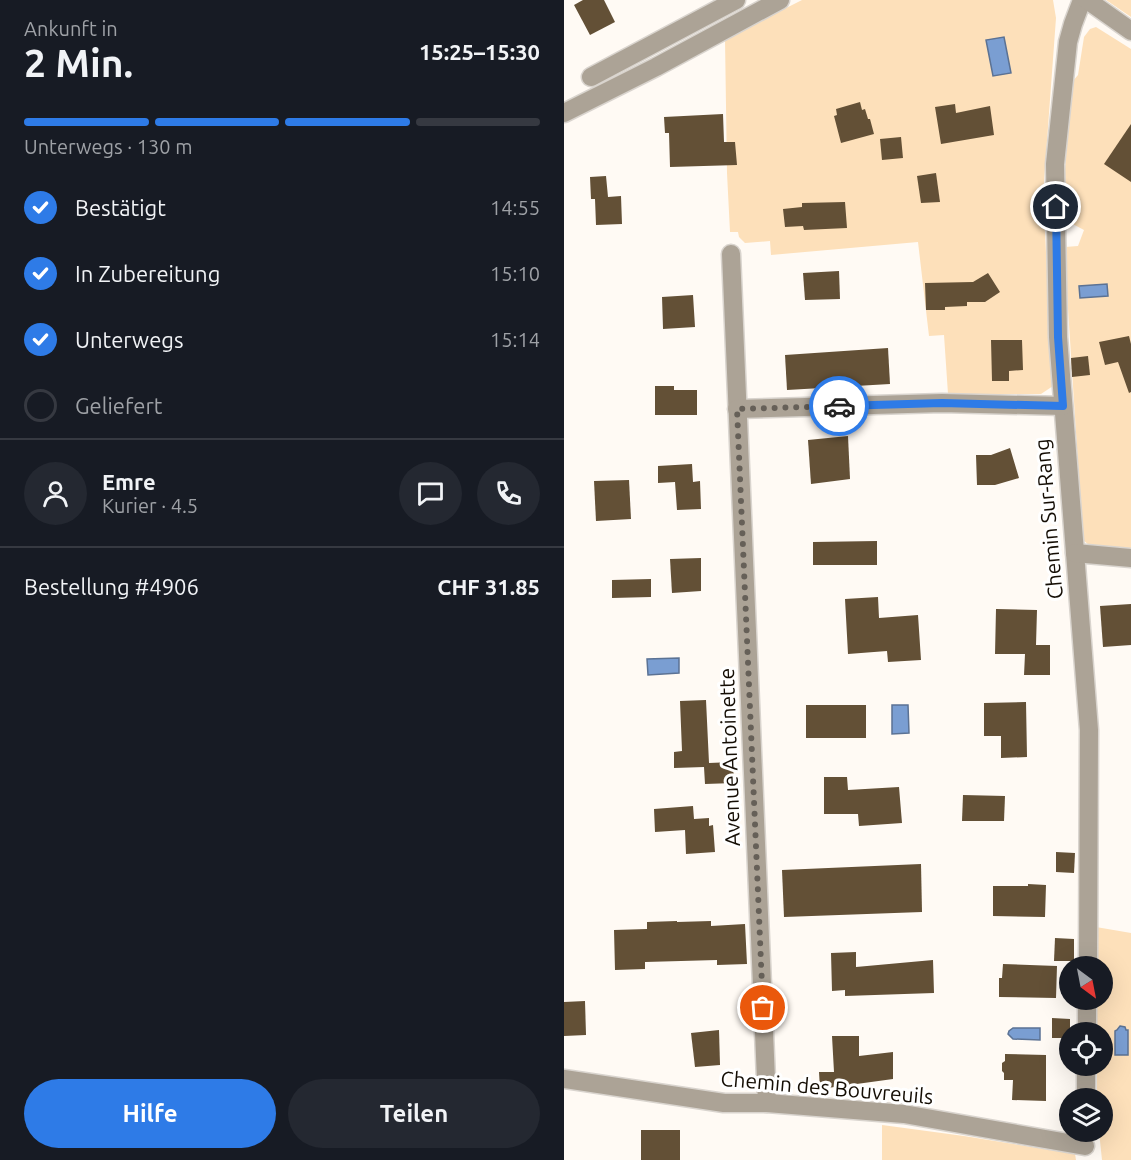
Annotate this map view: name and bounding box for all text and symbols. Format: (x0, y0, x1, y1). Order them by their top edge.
text: Ankunft in (24, 17, 118, 40)
text: 15:25–15:30 (419, 39, 540, 64)
text: 2 Min. (24, 41, 133, 84)
text: Unterwegs · 130 m (24, 135, 192, 158)
pin (1030, 181, 1081, 232)
icon: home (1039, 190, 1072, 223)
icon: check (24, 191, 57, 224)
text: Bestätigt (75, 195, 166, 220)
text: 14:55 (490, 196, 540, 219)
icon: check (24, 257, 57, 290)
text: In Zubereitung (75, 261, 220, 286)
text: 15:10 (490, 262, 540, 285)
icon: check (24, 323, 57, 356)
text: Unterwegs (75, 327, 184, 352)
text: 15:14 (490, 328, 540, 351)
courier (809, 376, 869, 436)
icon: car (823, 390, 856, 423)
text: Geliefert (75, 393, 162, 418)
street label: Chemin Sur-Rang (1029, 438, 1067, 600)
button: person (24, 462, 87, 525)
button: chat (399, 462, 462, 525)
button: phone (477, 462, 540, 525)
text: Emre (102, 469, 156, 494)
text: Kurier · 4.5 (102, 494, 198, 517)
text: Bestellung #4906 (24, 574, 199, 599)
text: CHF 31.85 (437, 574, 540, 599)
street label: Avenue Antoinette (714, 667, 744, 847)
north arrow (1059, 956, 1113, 1010)
map controls (1059, 956, 1113, 1142)
pin (737, 982, 788, 1033)
icon: bag (746, 991, 779, 1024)
button: locate (1059, 1022, 1113, 1076)
street label: Chemin des Bouvreuils (720, 1066, 934, 1108)
button: Hilfe (24, 1079, 276, 1148)
button: Teilen (288, 1079, 540, 1148)
button: layers (1059, 1088, 1113, 1142)

